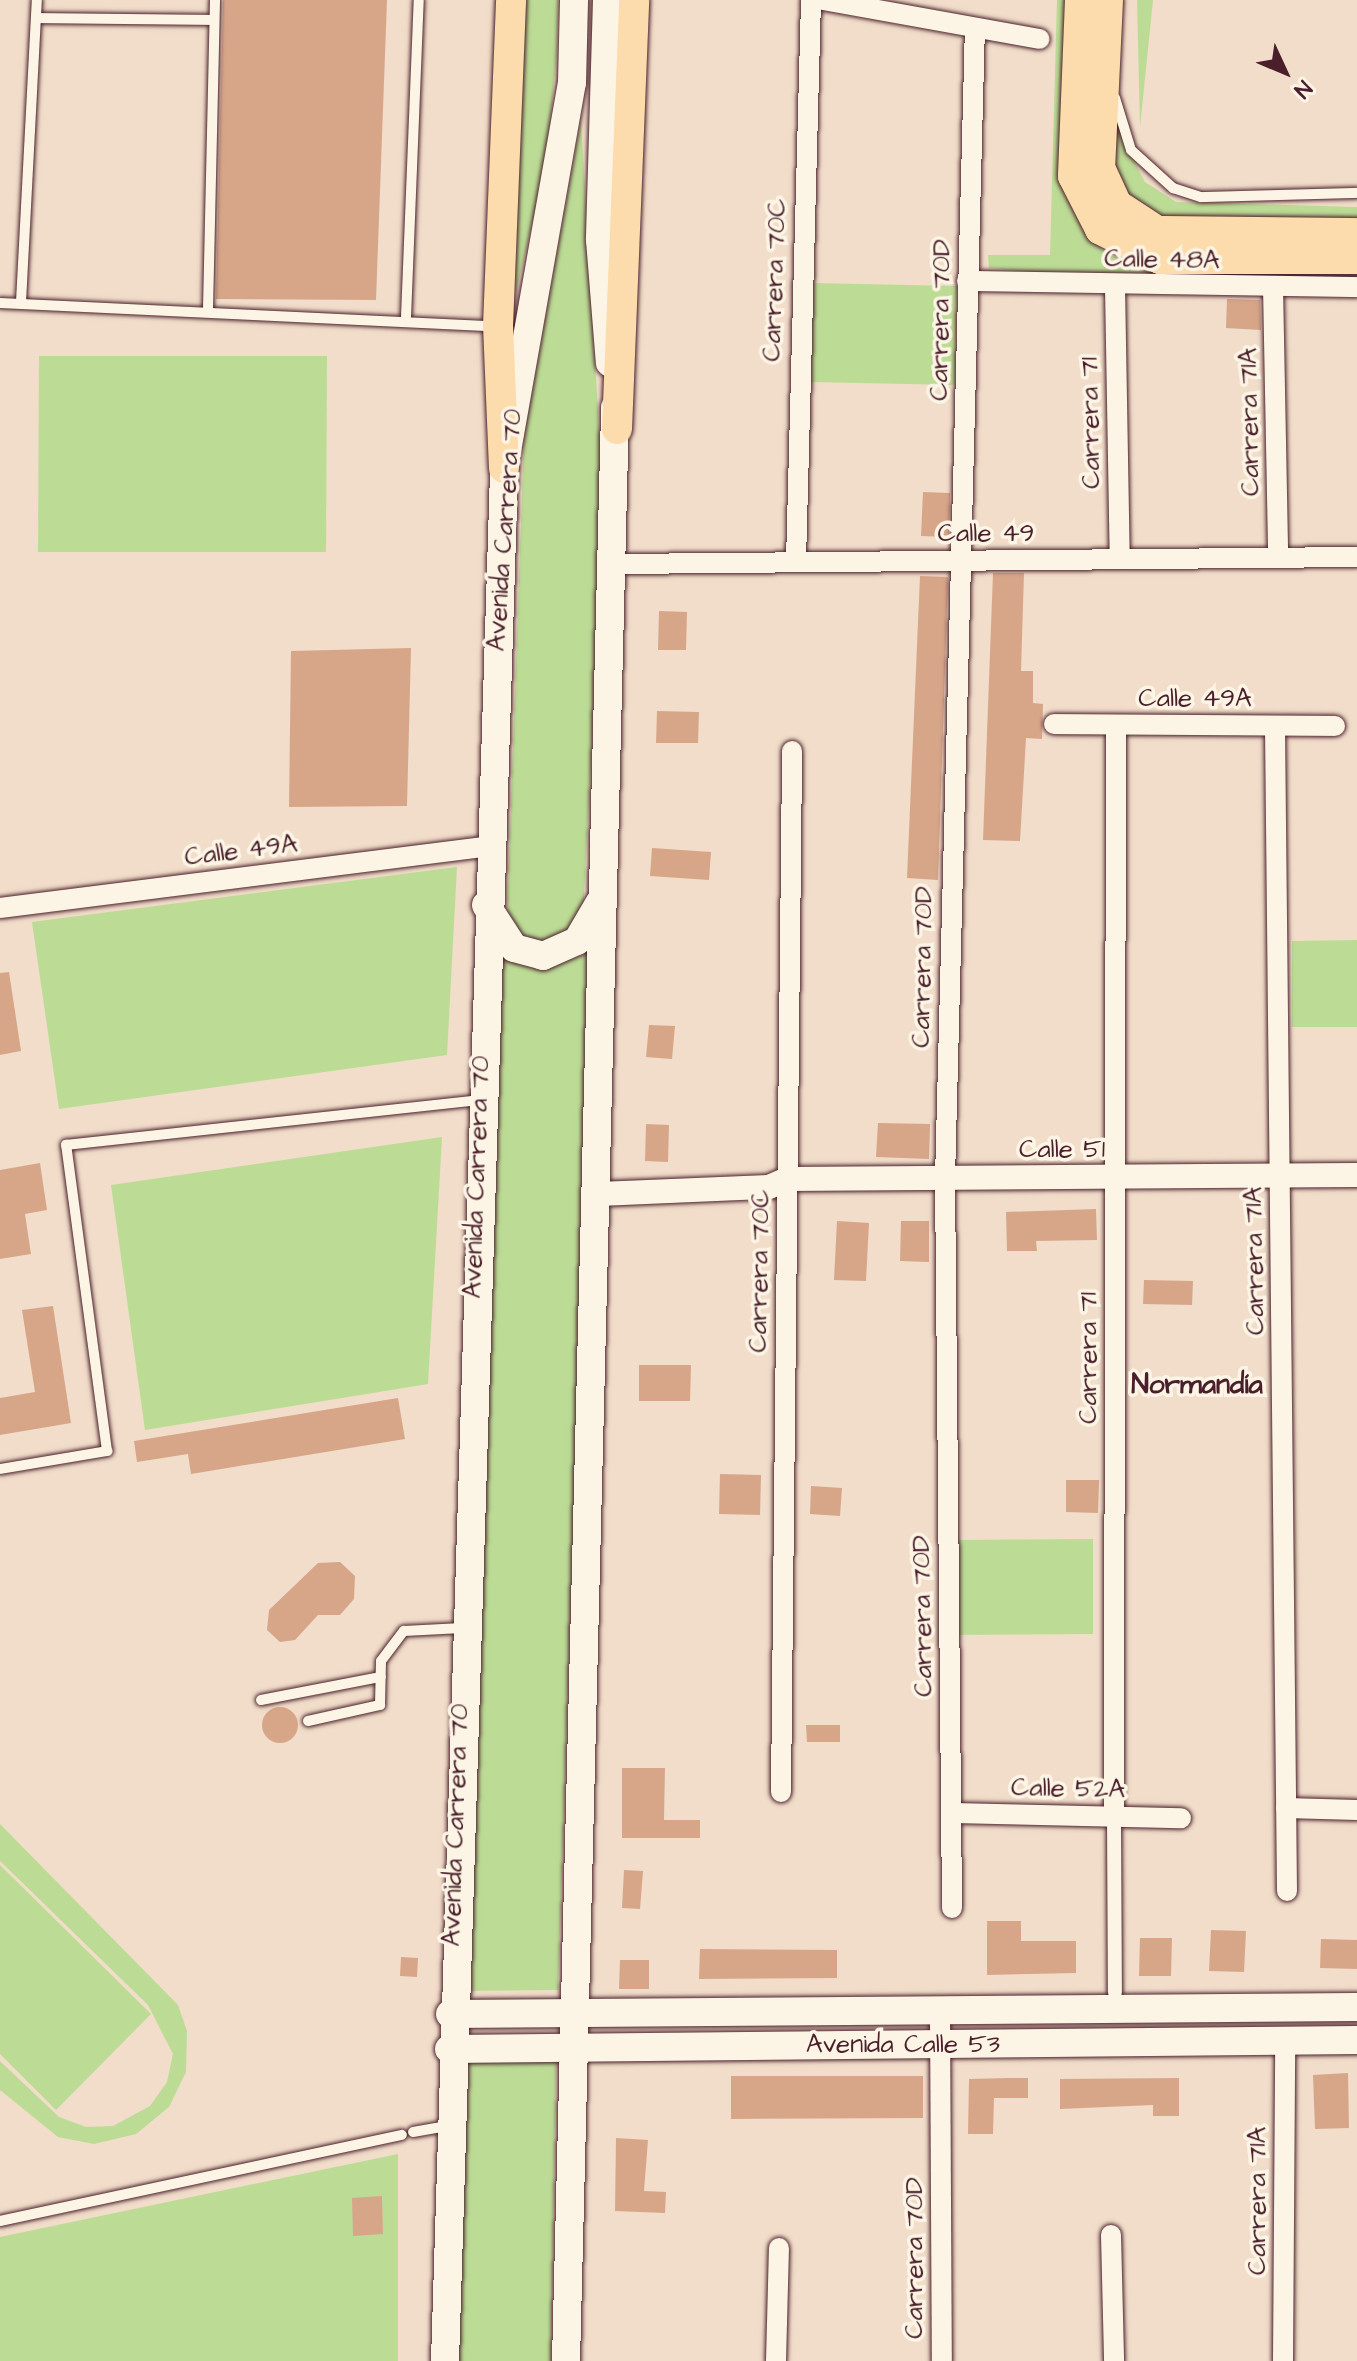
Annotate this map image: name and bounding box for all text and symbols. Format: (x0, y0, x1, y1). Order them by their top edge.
north arrow (1245, 32, 1325, 112)
text: N (1287, 73, 1319, 105)
street label: Carrera 70C (757, 198, 793, 362)
street label: Carrera 70D (924, 239, 958, 401)
street label: Calle 48A (1104, 243, 1220, 277)
street label: Carrera 71A (1233, 348, 1267, 496)
street label: Carrera 71 (1074, 357, 1108, 489)
street label: Avenida Carrera 70 (481, 408, 529, 652)
street label: Calle 49 (938, 518, 1034, 550)
street label: Calle 49A (1138, 683, 1252, 715)
street label: Calle 49A (183, 829, 299, 873)
street label: Carrera 70D (906, 886, 940, 1048)
street label: Avenida Carrera 70 (457, 1055, 497, 1299)
street label: Calle 51 (1019, 1134, 1105, 1166)
street label: Carrera 71A (1238, 1187, 1272, 1335)
street label: Carrera 70C (743, 1189, 777, 1353)
street label: Carrera 71 (1073, 1292, 1105, 1424)
district label: Normandía (1131, 1368, 1263, 1402)
street label: Carrera 70D (906, 1535, 940, 1697)
street label: Avenida Carrera 70 (436, 1703, 476, 1947)
street label: Calle 52A (1011, 1772, 1125, 1806)
street label: Avenida Calle 53 (806, 2029, 1000, 2061)
street label: Carrera 71A (1242, 2127, 1274, 2275)
street label: Carrera 70D (899, 2177, 931, 2339)

